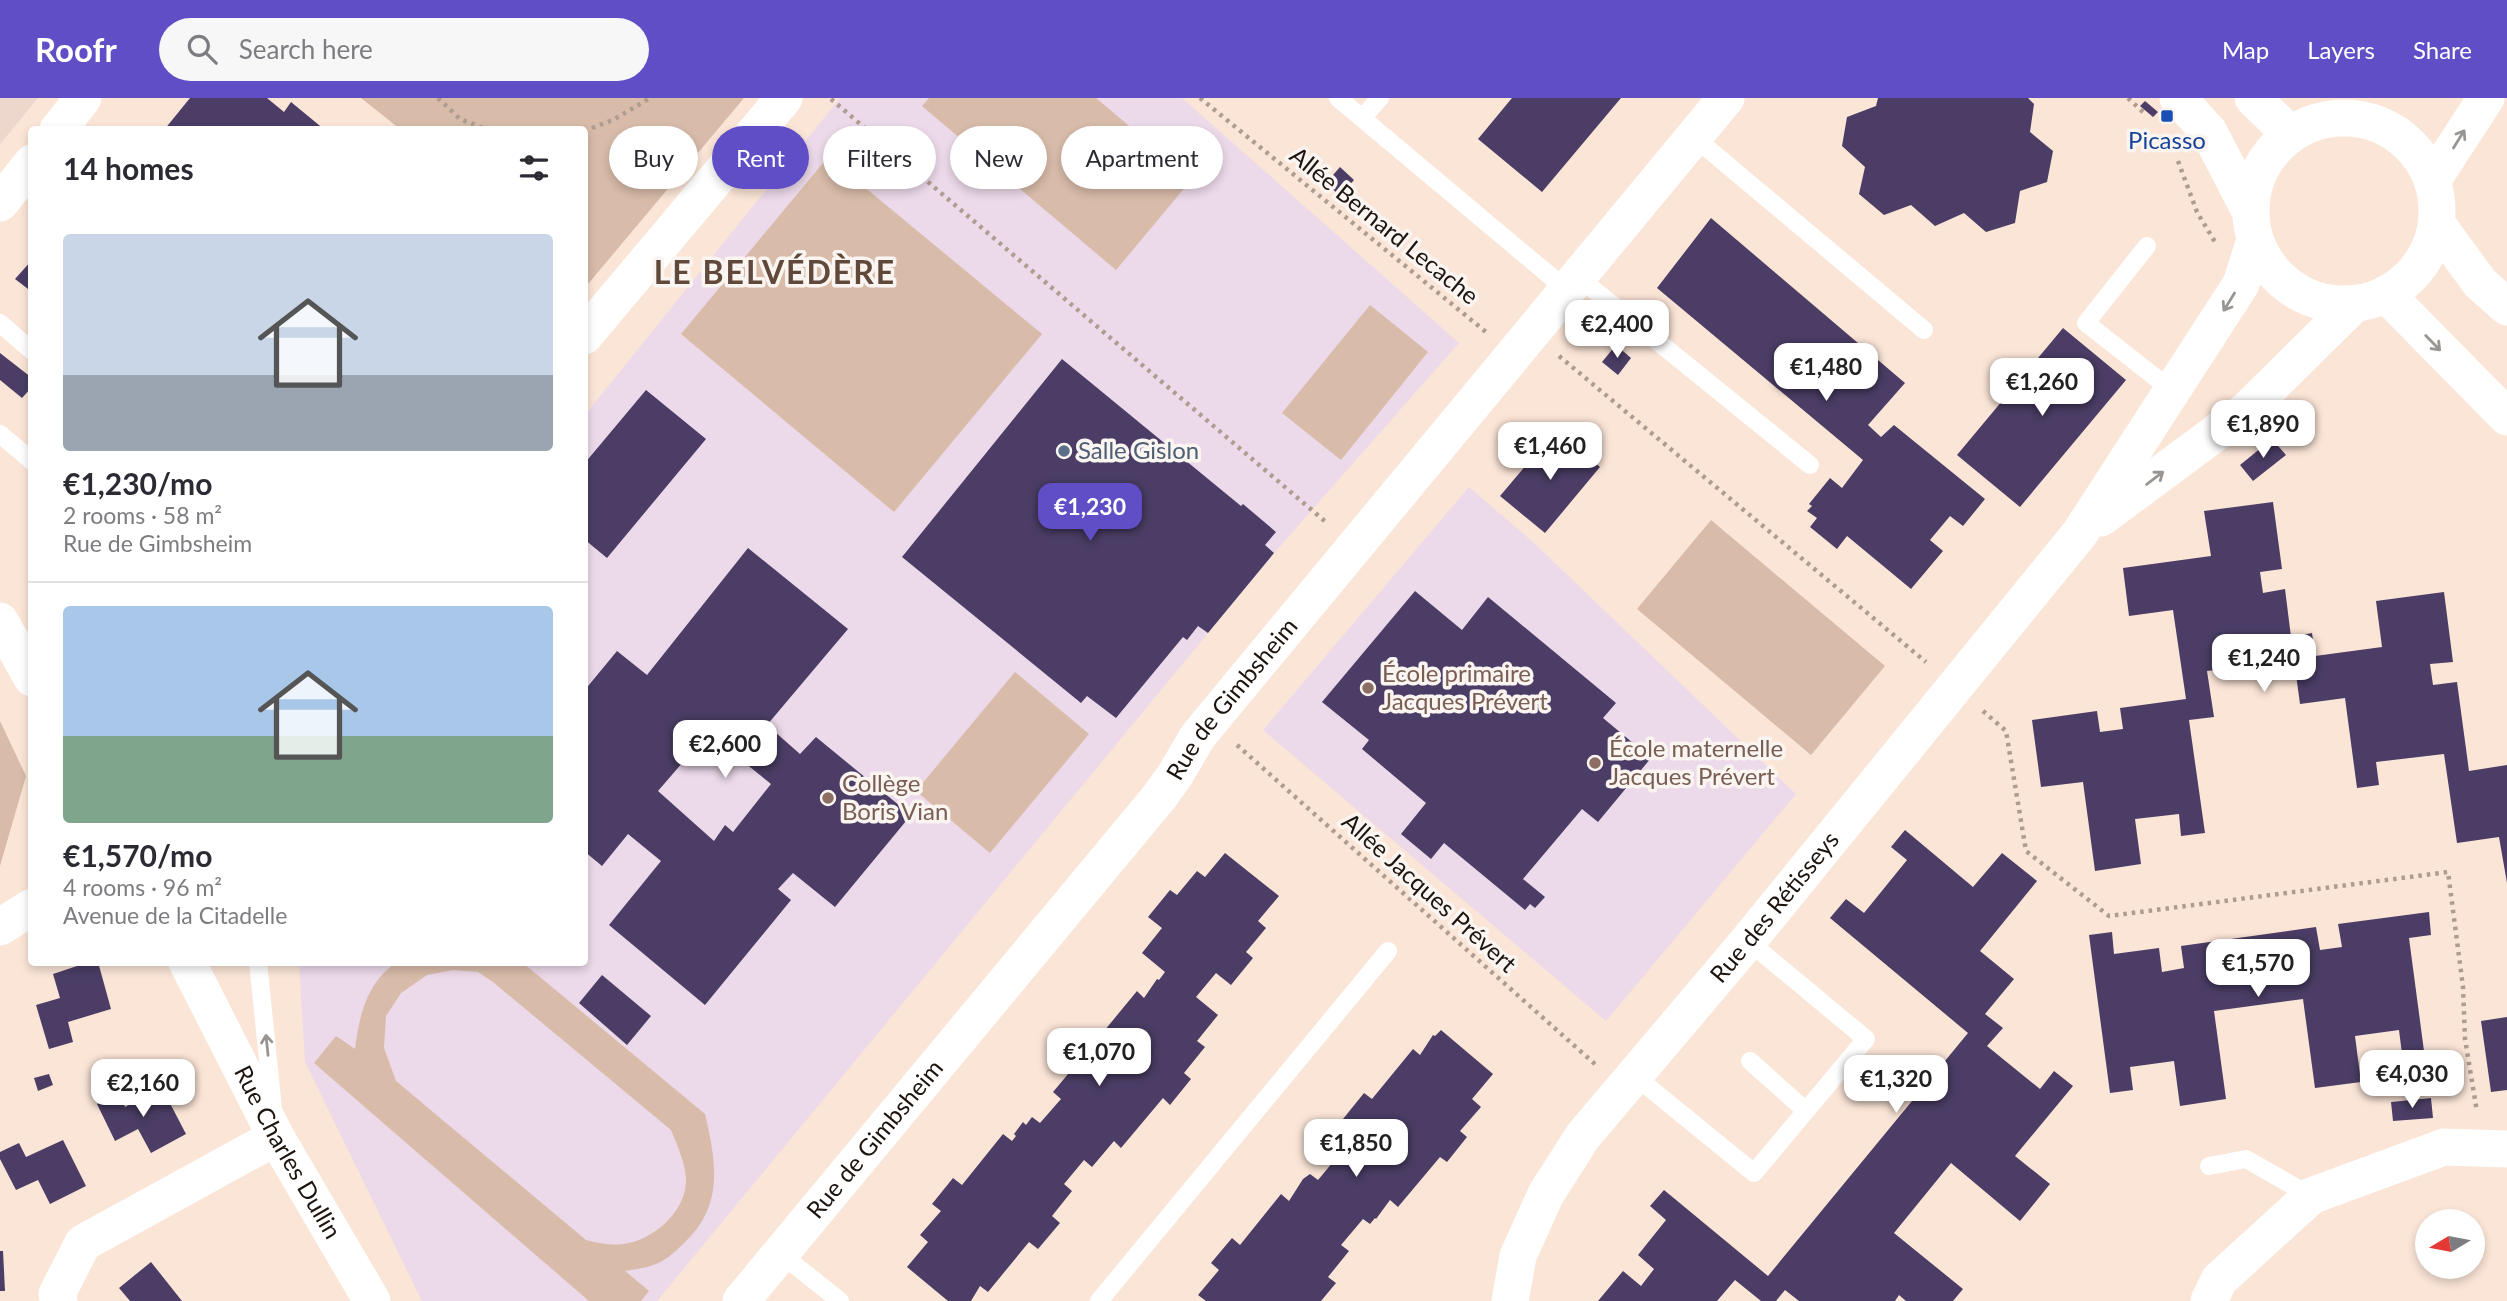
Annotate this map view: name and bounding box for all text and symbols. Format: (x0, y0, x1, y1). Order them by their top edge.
search box (159, 18, 649, 81)
text: Roofr (35, 29, 117, 69)
icon: search (183, 30, 221, 68)
text: Search here (239, 33, 373, 65)
text: Map (2222, 35, 2269, 64)
text: Layers (2307, 35, 2375, 64)
text: Share (2413, 35, 2472, 64)
marker: Picasso (2159, 108, 2175, 124)
place label: Picasso (2128, 125, 2206, 154)
chip: Buy (609, 126, 698, 189)
chip: Rent (712, 126, 809, 189)
chip: Filters (823, 126, 936, 189)
chip: New (950, 126, 1047, 189)
chip: Apartment (1061, 126, 1223, 189)
one-way arrow (2452, 130, 2466, 150)
street label: Allée Bernard Lecache (1285, 140, 1485, 310)
icon: filters (515, 149, 553, 187)
text: 14 homes (63, 150, 194, 186)
district label: LE BELVÉDÈRE (654, 252, 896, 291)
icon: home (245, 280, 371, 406)
one-way arrow (2222, 292, 2236, 312)
pin: €2,400 (1560, 300, 1674, 360)
text: €2,400 (1581, 309, 1653, 337)
one-way arrow (2425, 334, 2442, 351)
pin: €1,480 (1769, 344, 1883, 403)
text: €1,480 (1790, 352, 1862, 380)
pin: €1,260 (1985, 358, 2099, 418)
text: €1,260 (2006, 367, 2078, 395)
pin: €1,890 (2206, 400, 2320, 460)
text: €1,890 (2227, 409, 2299, 437)
pin: €1,460 (1493, 422, 1607, 482)
text: €1,460 (1514, 431, 1586, 459)
place label: Salle Gislon (1078, 435, 1199, 464)
marker: Salle Gislon (1056, 443, 1072, 459)
text: €1,230/mo (63, 465, 212, 501)
one-way arrow (2145, 471, 2164, 485)
pin: €1,230 (1033, 484, 1147, 543)
text: €1,230 (1054, 492, 1126, 520)
text: 2 rooms · 58 m² (63, 501, 222, 529)
text: Rue de Gimbsheim (63, 529, 252, 557)
street label: Rue de Gimbsheim (1159, 611, 1303, 785)
pin: €1,240 (2207, 634, 2321, 694)
text: €1,240 (2228, 643, 2300, 671)
icon: home (245, 652, 371, 778)
place label: École primaire Jacques Prévert (1382, 658, 1548, 715)
marker: École primaire Jacques Prévert (1360, 680, 1376, 696)
pin: €2,600 (668, 720, 782, 780)
text: €2,600 (689, 729, 761, 757)
place label: École maternelle Jacques Prévert (1609, 733, 1783, 790)
marker: École maternelle Jacques Prévert (1587, 755, 1603, 771)
place label: Collège Boris Vian (842, 768, 948, 825)
marker: Collège Boris Vian (820, 790, 836, 806)
street label: Allée Jacques Prévert (1337, 806, 1523, 978)
street label: Rue des Rétisseys (1703, 825, 1844, 988)
text: €1,570/mo (63, 837, 212, 873)
text: 4 rooms · 96 m² (63, 873, 222, 901)
text: Avenue de la Citadelle (63, 901, 287, 929)
pin: €1,570 (2201, 940, 2315, 999)
text: €1,570 (2222, 948, 2294, 976)
pin: €1,070 (1042, 1028, 1156, 1088)
one-way arrow (260, 1034, 273, 1057)
text: €1,070 (1063, 1037, 1135, 1065)
pin: €4,030 (2355, 1051, 2469, 1110)
street label: Rue de Gimbsheim (800, 1053, 948, 1224)
pin: €1,320 (1839, 1056, 1953, 1115)
text: €4,030 (2376, 1059, 2448, 1087)
pin: €2,160 (86, 1060, 200, 1119)
street label: Rue Charles Dullin (229, 1060, 348, 1243)
text: €1,320 (1860, 1064, 1932, 1092)
text: €2,160 (107, 1068, 179, 1096)
pin: €1,850 (1299, 1119, 1413, 1179)
text: €1,850 (1320, 1128, 1392, 1156)
north arrow (2415, 1209, 2485, 1279)
map controls (2415, 1209, 2485, 1279)

